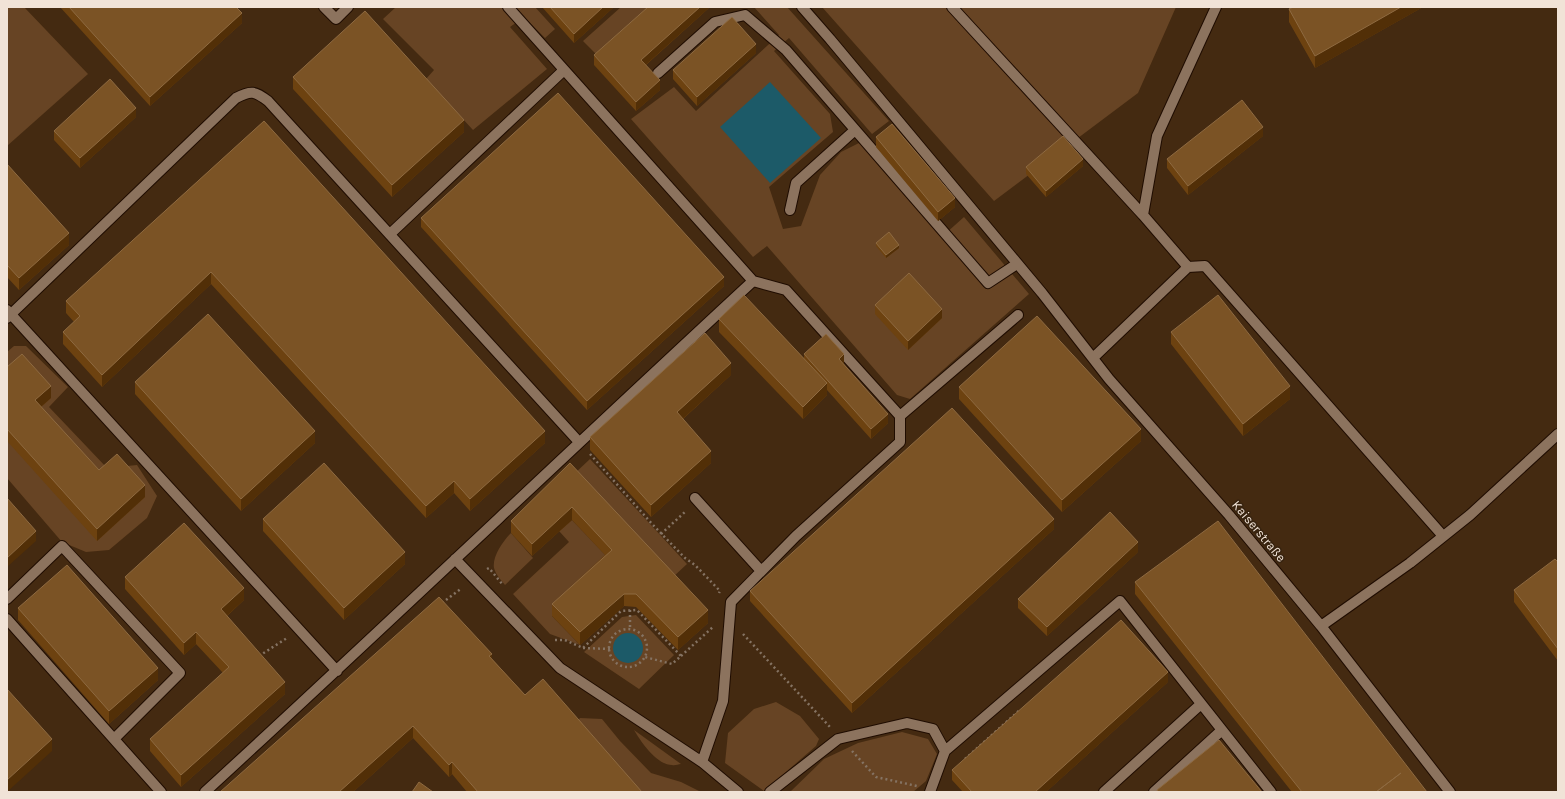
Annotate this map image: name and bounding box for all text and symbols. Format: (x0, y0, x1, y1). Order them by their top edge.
street label: Kaiserstraße (1229, 497, 1289, 565)

